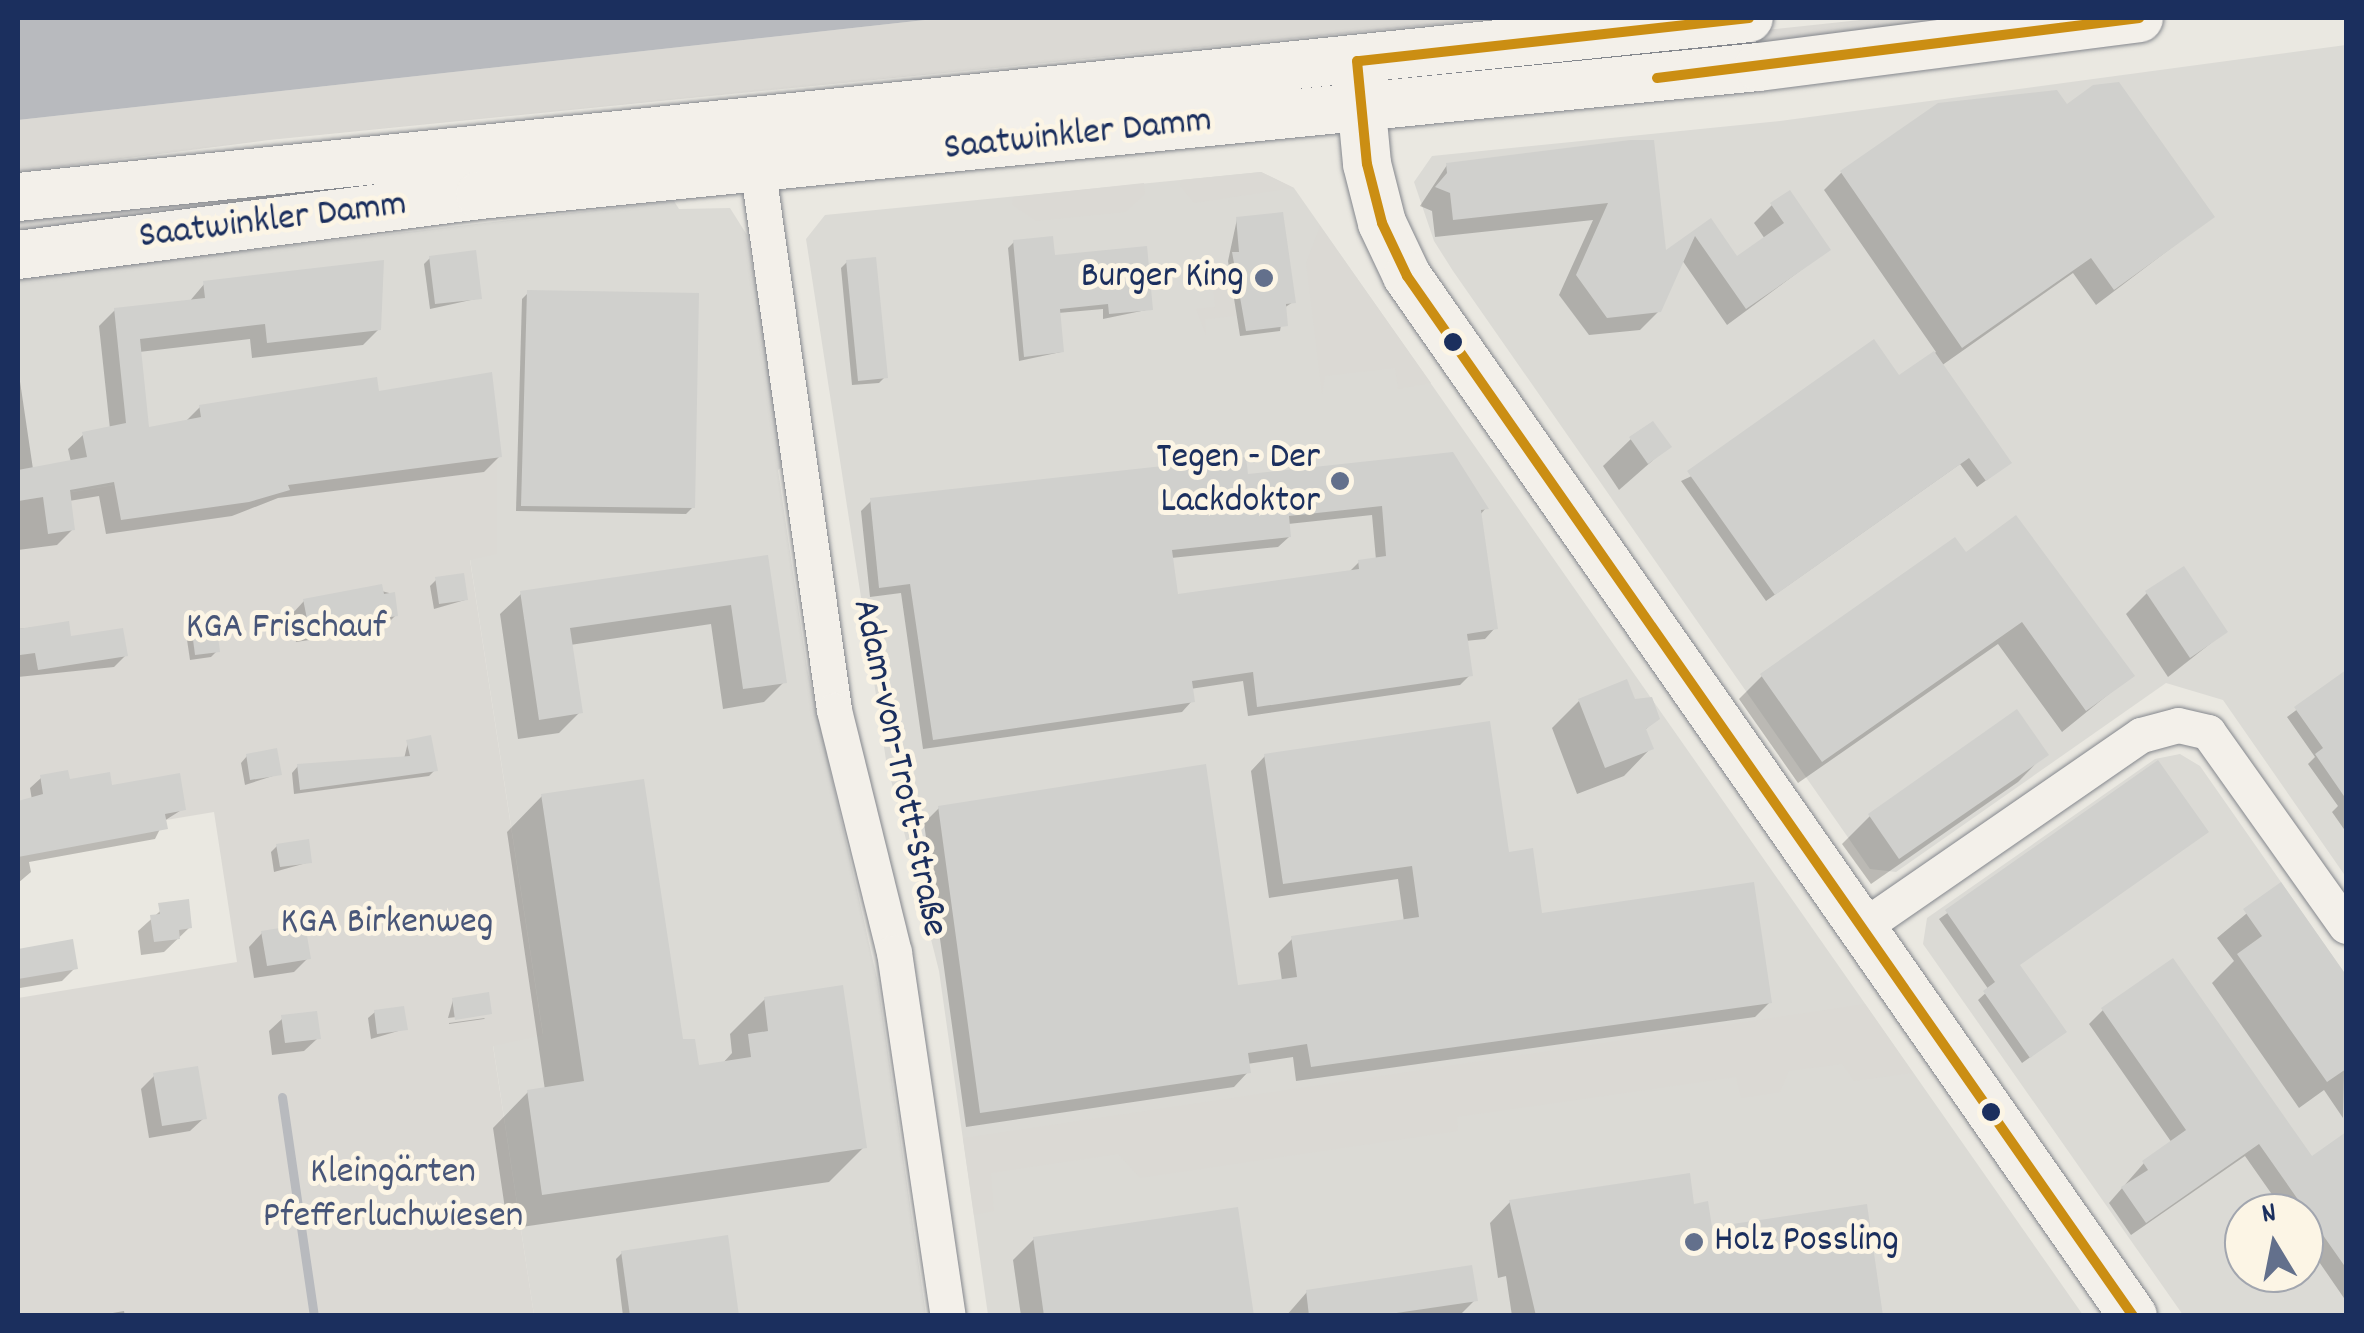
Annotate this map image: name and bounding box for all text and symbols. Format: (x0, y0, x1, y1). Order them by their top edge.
street label: Saatwinkler Damm (942, 99, 1214, 173)
street label: Saatwinkler Damm (137, 183, 409, 261)
place label: Burger King (1081, 255, 1244, 301)
marker: Burger King (1253, 267, 1275, 289)
unlabelled marker (1443, 332, 1463, 352)
place label: Tegen - Der Lackdoktor (1156, 436, 1320, 526)
marker: Tegen - Der Lackdoktor (1329, 470, 1351, 492)
street label: Adam-von-Trott-Straße (840, 595, 956, 941)
park label: KGA Frischauf (186, 606, 386, 652)
park label: KGA Birkenweg (281, 901, 493, 947)
unlabelled marker (1981, 1102, 2001, 1122)
park label: Kleingärten Pfefferluchwiesen (263, 1151, 523, 1240)
north arrow (2224, 1193, 2324, 1293)
text: N (2259, 1195, 2279, 1236)
place label: Holz Possling (1714, 1219, 1899, 1265)
marker: Holz Possling (1683, 1231, 1705, 1253)

